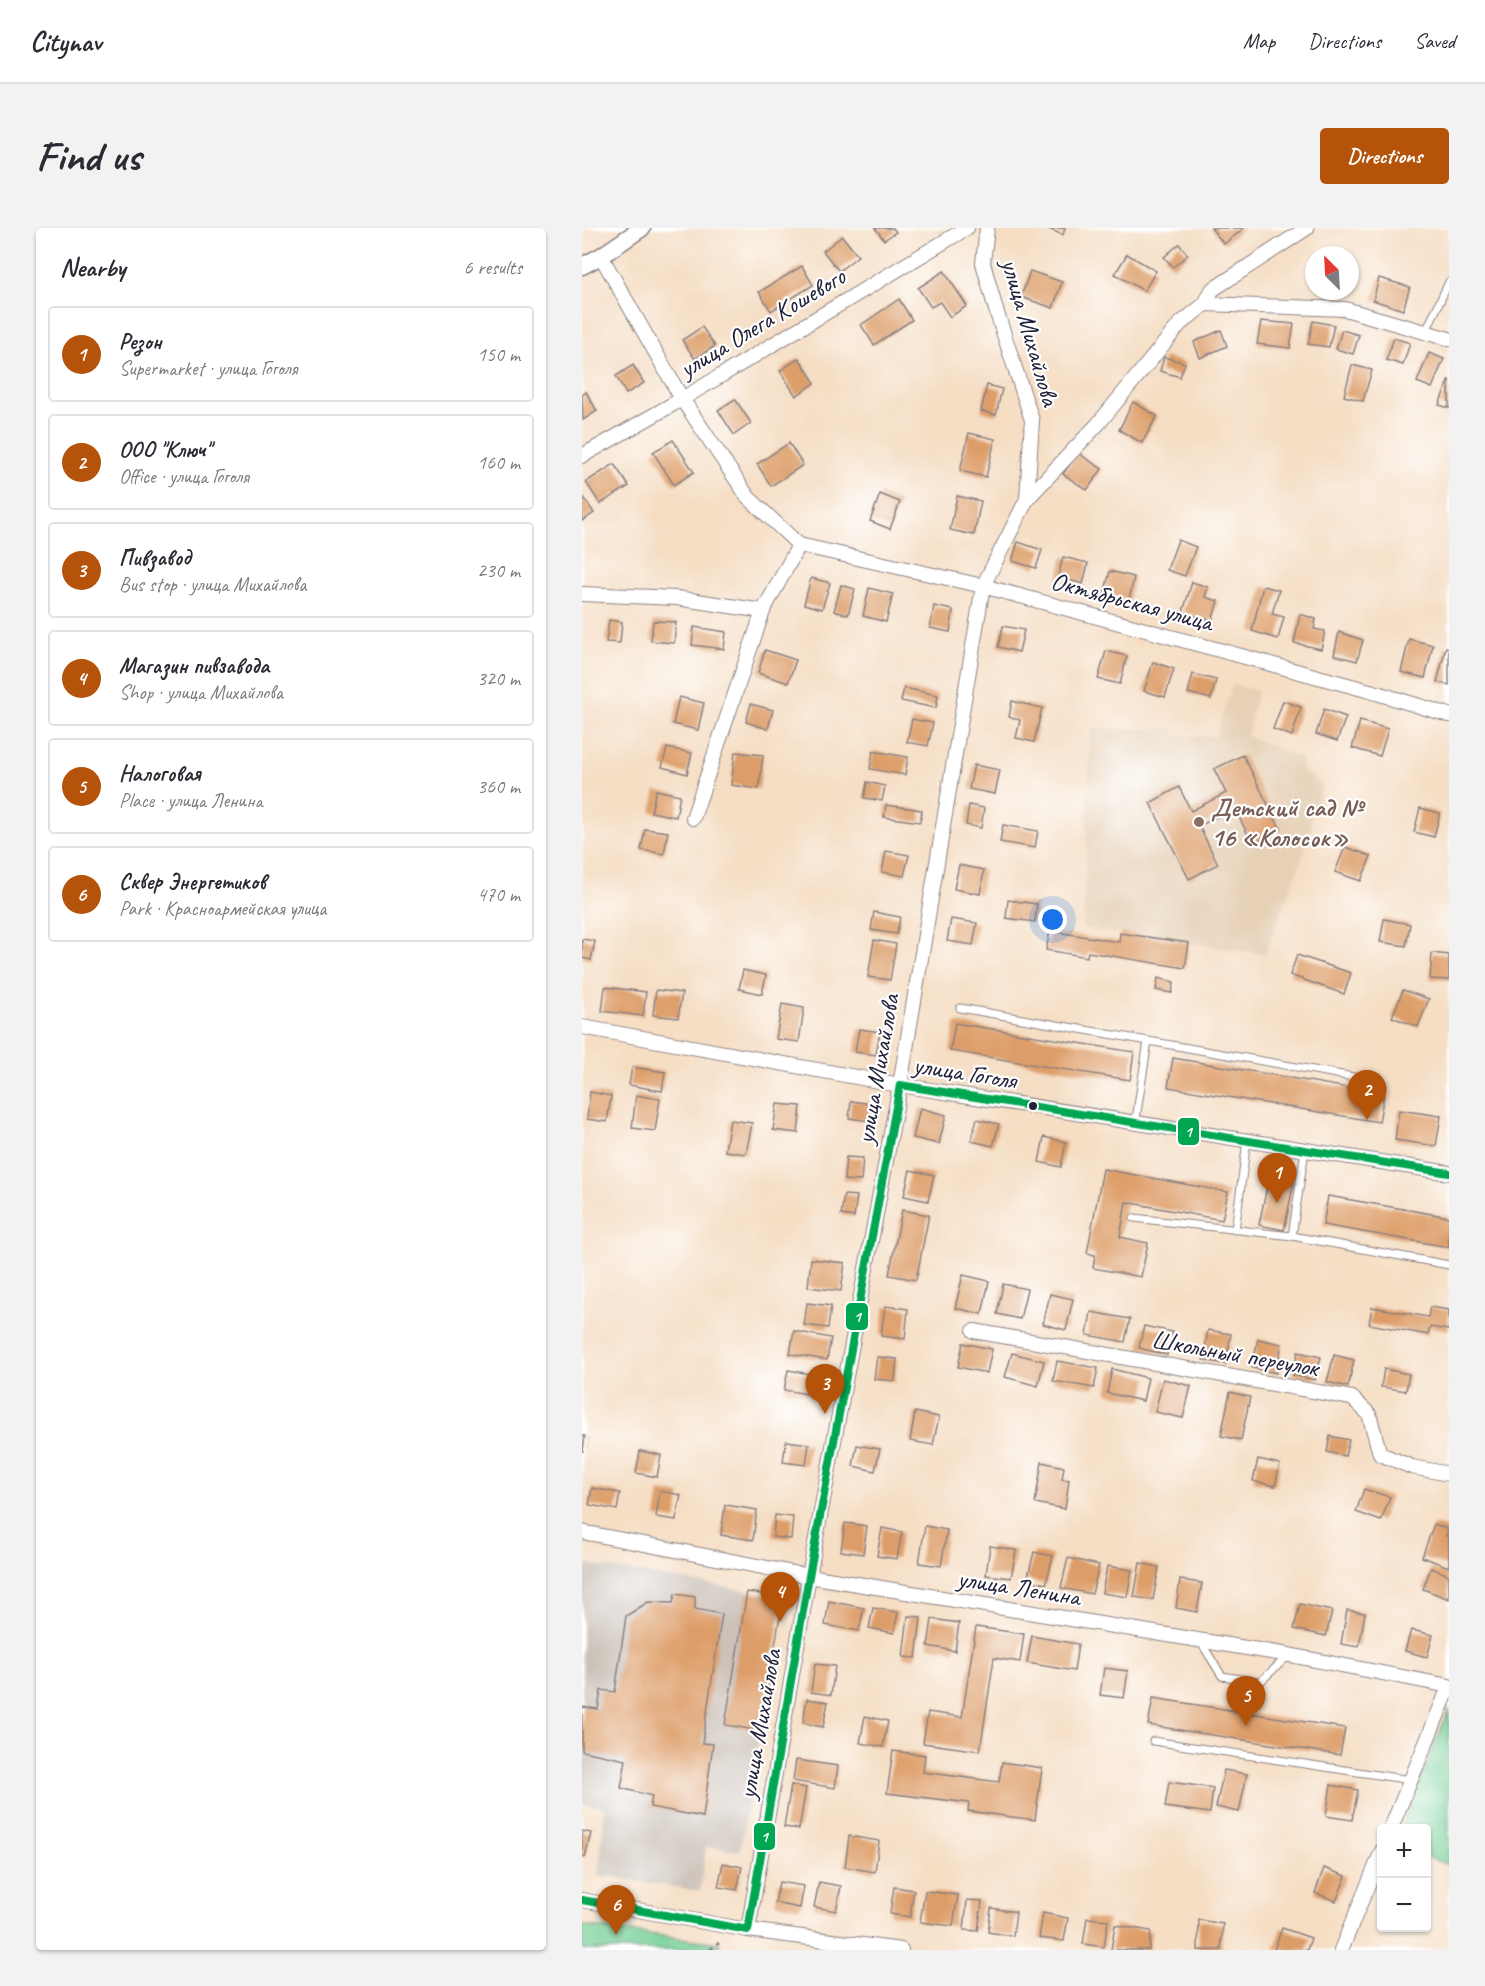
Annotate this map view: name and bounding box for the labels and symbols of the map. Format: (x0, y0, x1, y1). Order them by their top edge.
north arrow (1305, 246, 1359, 300)
street label: улица Михайлова (993, 253, 1068, 411)
street label: улица Олега Кошевого (671, 259, 853, 386)
street label: Октябрьская улица (1047, 564, 1219, 640)
place label: Детский сад № 16 «Колосок» (1211, 791, 1366, 854)
marker: Детский сад № 16 «Колосок» (1192, 815, 1206, 829)
your location (1038, 905, 1067, 934)
street label: улица Михайлова (848, 990, 907, 1148)
street label: улица Гоголя (909, 1048, 1021, 1097)
pin: 2 (1348, 1070, 1386, 1120)
unlabelled marker (1027, 1100, 1039, 1112)
line badge: 1 (1177, 1117, 1200, 1146)
text: 1 (1184, 1122, 1193, 1142)
pin: 1 (1258, 1154, 1296, 1203)
line badge: 1 (845, 1302, 869, 1331)
text: 1 (853, 1307, 862, 1327)
street label: Школьный переулок (1149, 1323, 1323, 1385)
pin: 3 (806, 1364, 844, 1414)
street label: улица Ленина (953, 1561, 1085, 1614)
pin: 4 (760, 1572, 800, 1622)
street label: улица Михайлова (730, 1645, 789, 1803)
pin: 5 (1226, 1676, 1266, 1726)
line badge: 1 (753, 1822, 776, 1851)
text: 1 (760, 1827, 769, 1847)
pin: 6 (597, 1886, 636, 1935)

